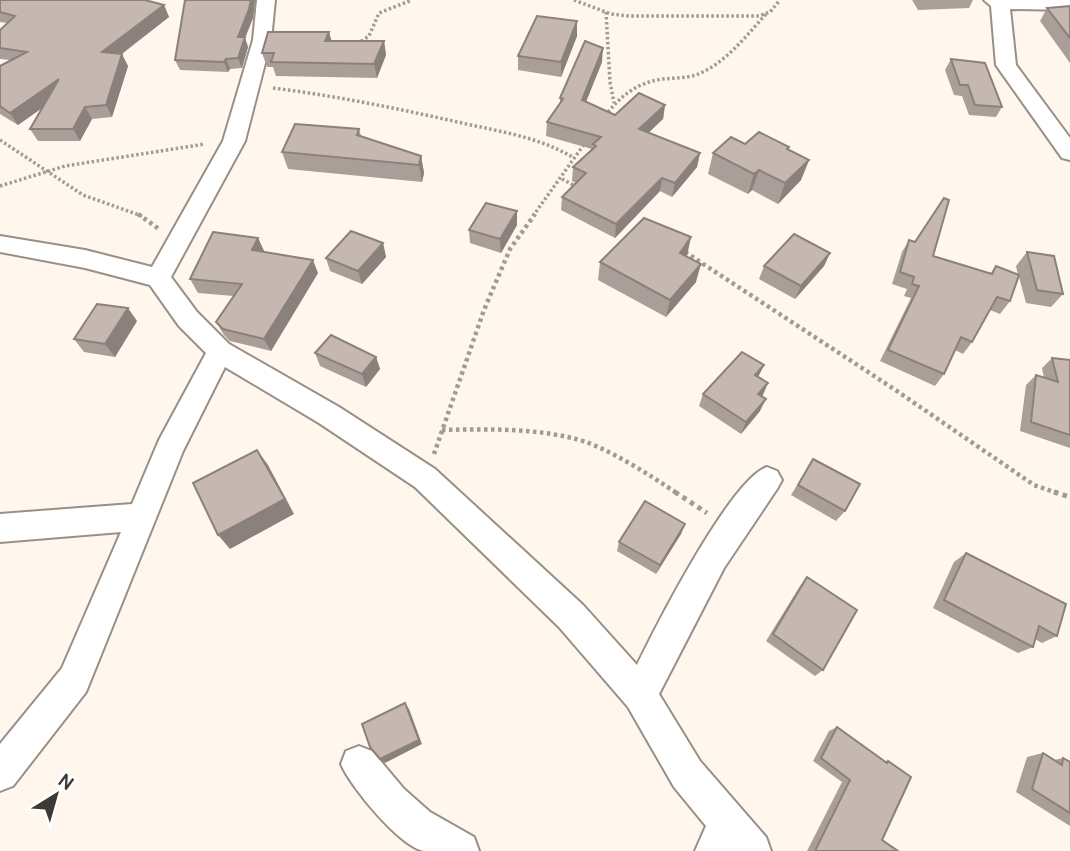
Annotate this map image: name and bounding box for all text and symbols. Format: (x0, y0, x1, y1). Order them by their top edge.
north arrow (21, 760, 91, 830)
text: N (54, 769, 78, 795)

